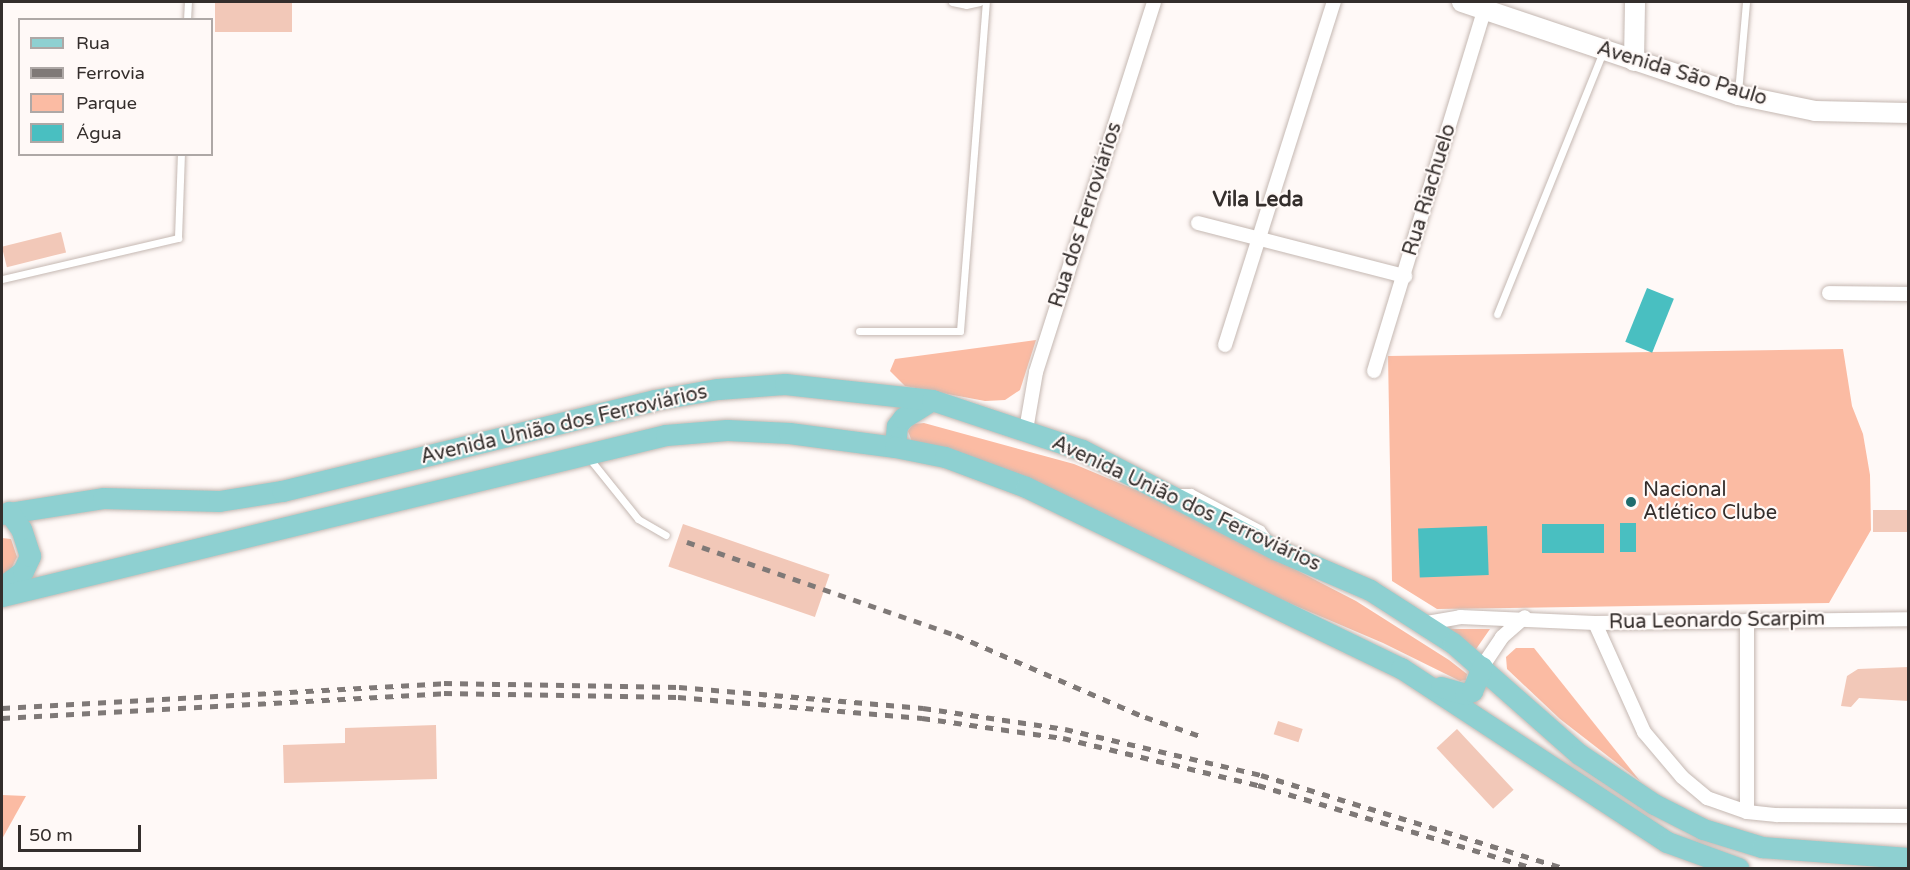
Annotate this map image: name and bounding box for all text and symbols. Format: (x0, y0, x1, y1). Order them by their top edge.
legend (18, 18, 213, 156)
text: Rua (76, 32, 110, 54)
street label: Avenida São Paulo (1594, 37, 1770, 111)
text: Ferrovia (76, 62, 145, 84)
text: Parque (76, 92, 137, 114)
street label: Rua dos Ferroviários (1045, 119, 1127, 311)
street label: Rua Riachuelo (1399, 121, 1461, 259)
text: Água (76, 122, 122, 144)
district label: Vila Leda (1212, 187, 1304, 213)
street label: Avenida União dos Ferroviários (418, 380, 710, 470)
street label: Avenida União dos Ferroviários (1048, 431, 1324, 577)
place label: Nacional Atlético Clube (1643, 478, 1777, 525)
marker: Nacional Atlético Clube (1624, 495, 1638, 509)
street label: Rua Leonardo Scarpim (1609, 607, 1825, 635)
scale bar (21, 813, 144, 851)
text: 50 m (29, 824, 73, 846)

